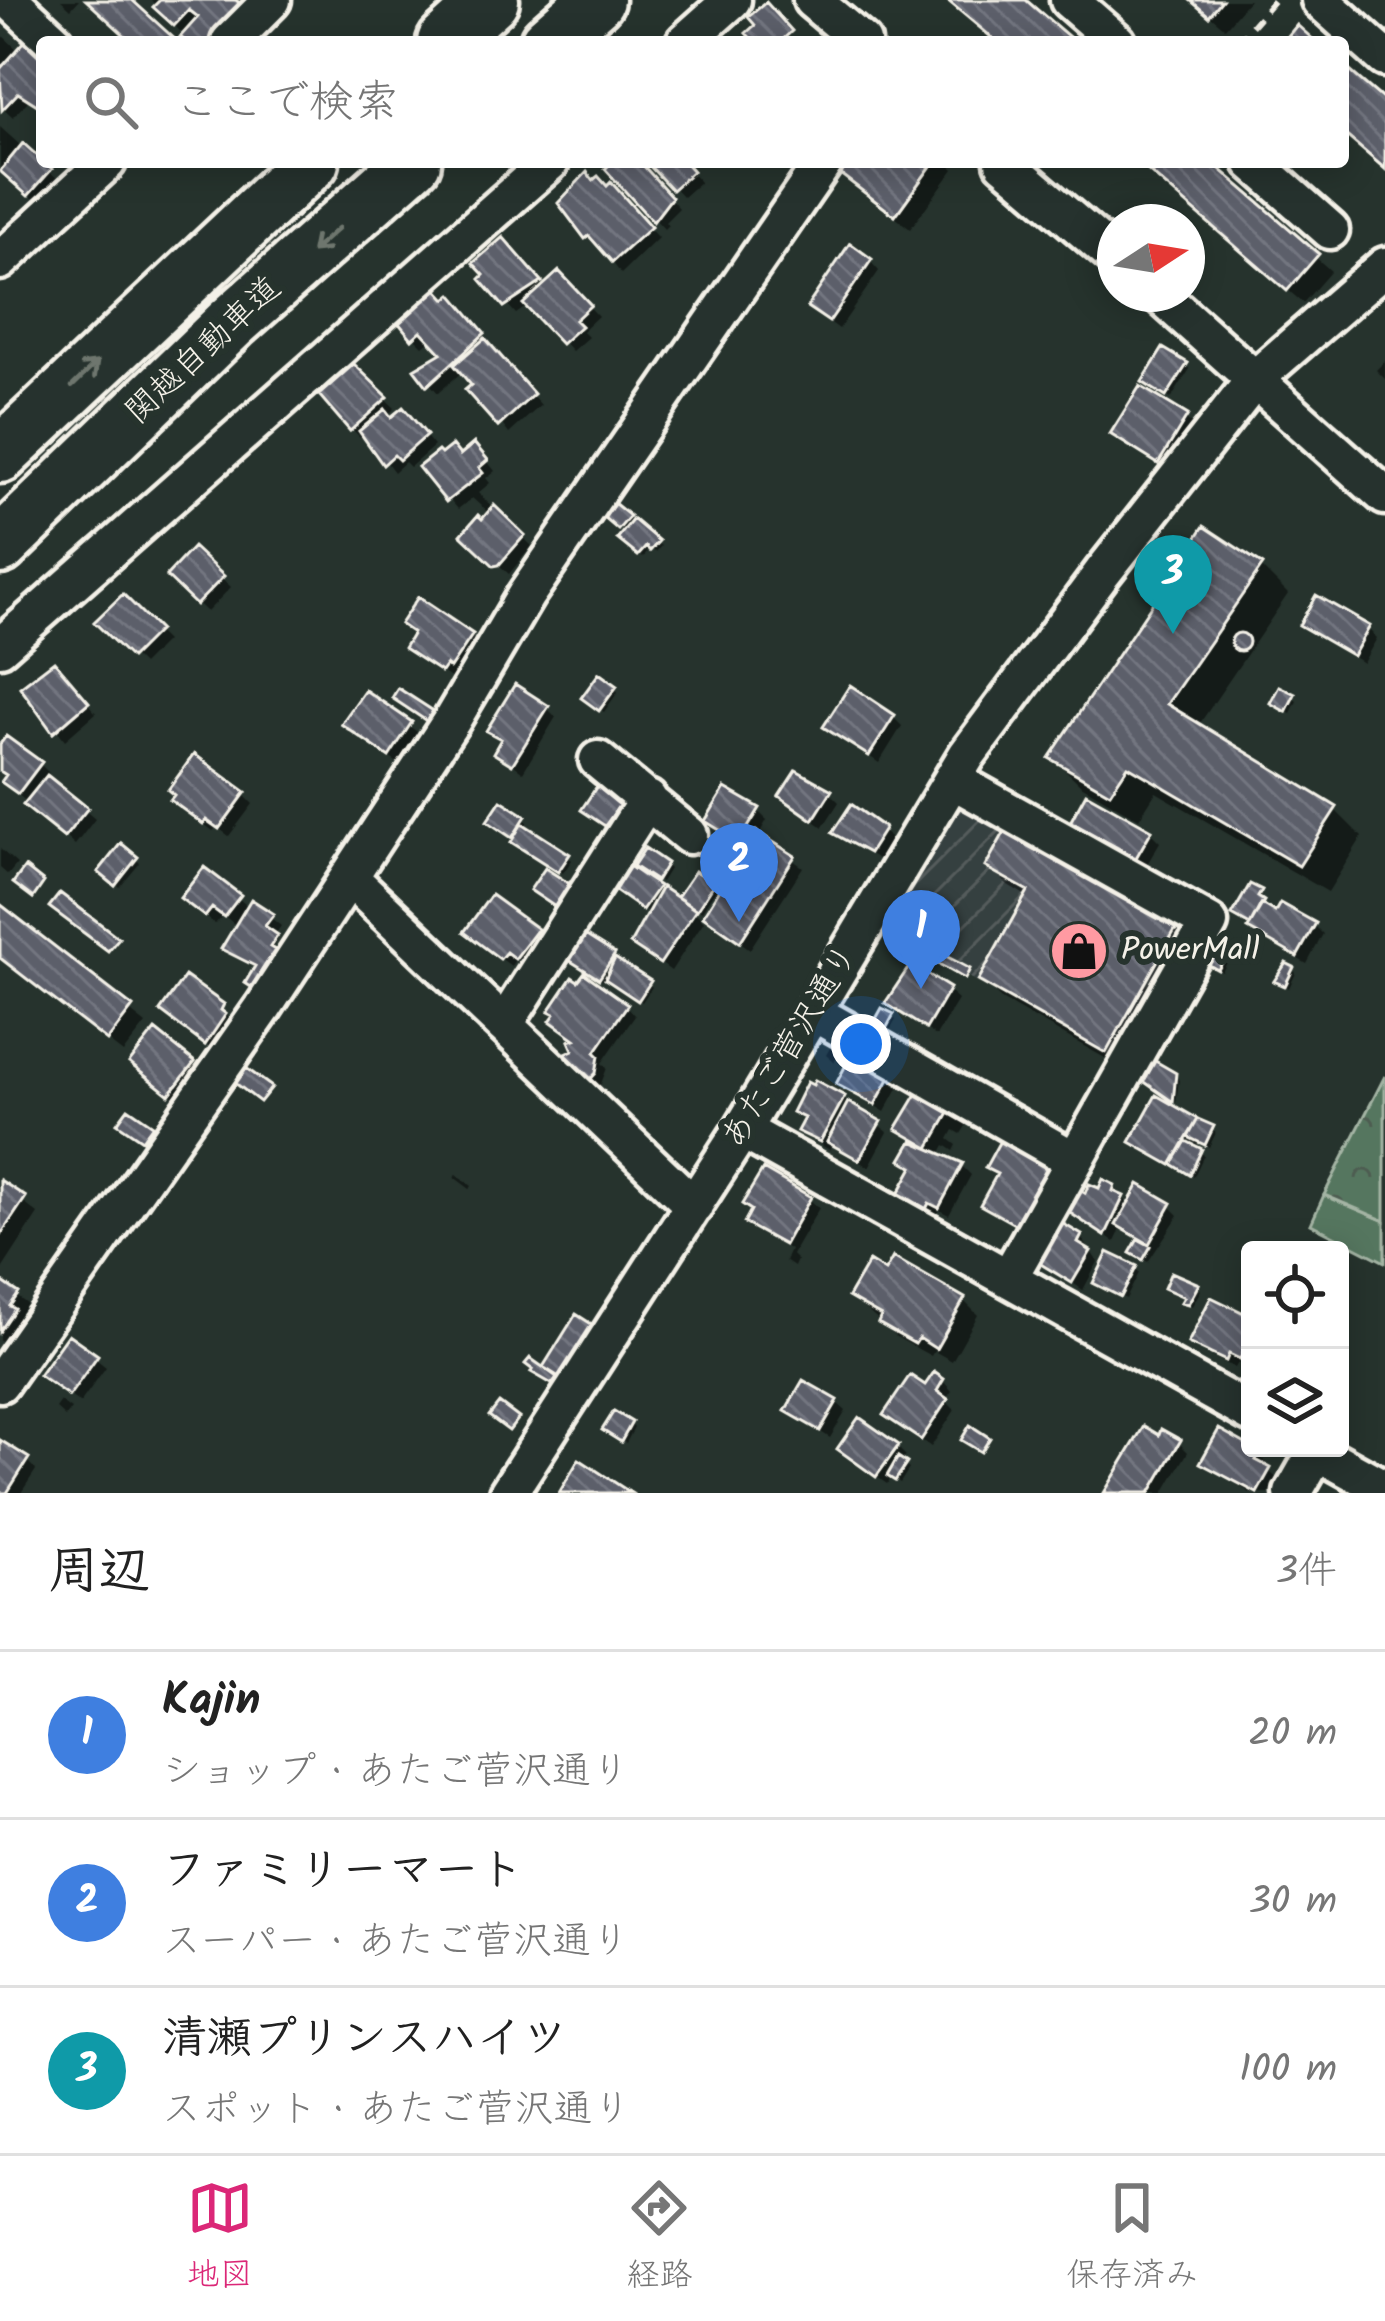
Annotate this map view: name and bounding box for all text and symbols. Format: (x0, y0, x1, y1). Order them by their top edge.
search box (36, 36, 1349, 168)
text: ここで検索 (174, 68, 399, 140)
icon: search (78, 69, 144, 135)
north arrow (1097, 204, 1205, 312)
one-way arrow (311, 225, 341, 253)
street label: 関越自動車道 (114, 264, 294, 438)
one-way arrow (70, 361, 99, 389)
pin: 3 (1134, 535, 1212, 634)
pin: 2 (700, 823, 778, 922)
pin: 1 (882, 890, 960, 989)
shop icon: PowerMall (1048, 920, 1110, 982)
place label: PowerMall (1121, 925, 1260, 978)
street label: あたご菅沢通り (709, 934, 873, 1160)
your location (831, 1014, 891, 1074)
map controls (1241, 1241, 1349, 1457)
button: locate (1241, 1241, 1349, 1349)
button: layers (1241, 1349, 1349, 1457)
text: 周辺 (48, 1533, 150, 1614)
text: 3件 (1276, 1542, 1337, 1604)
text: Kajin (162, 1666, 260, 1738)
text: 1 (81, 1704, 93, 1766)
text: 20 m (1248, 1704, 1337, 1766)
text: ショップ · あたご菅沢通り (162, 1742, 630, 1804)
text: ファミリーマート (162, 1836, 524, 1908)
text: 2 (76, 1872, 98, 1934)
text: 30 m (1249, 1872, 1337, 1934)
text: スーパー · あたご菅沢通り (162, 1912, 630, 1974)
text: 清瀬プリンスハイツ (162, 2004, 567, 2076)
text: 3 (76, 2040, 98, 2102)
text: 100 m (1239, 2040, 1337, 2102)
text: スポット · あたご菅沢通り (162, 2080, 632, 2142)
tab: 地図 (187, 2175, 253, 2303)
tab: 経路 (626, 2175, 692, 2303)
tab: 保存済み (1066, 2175, 1198, 2303)

